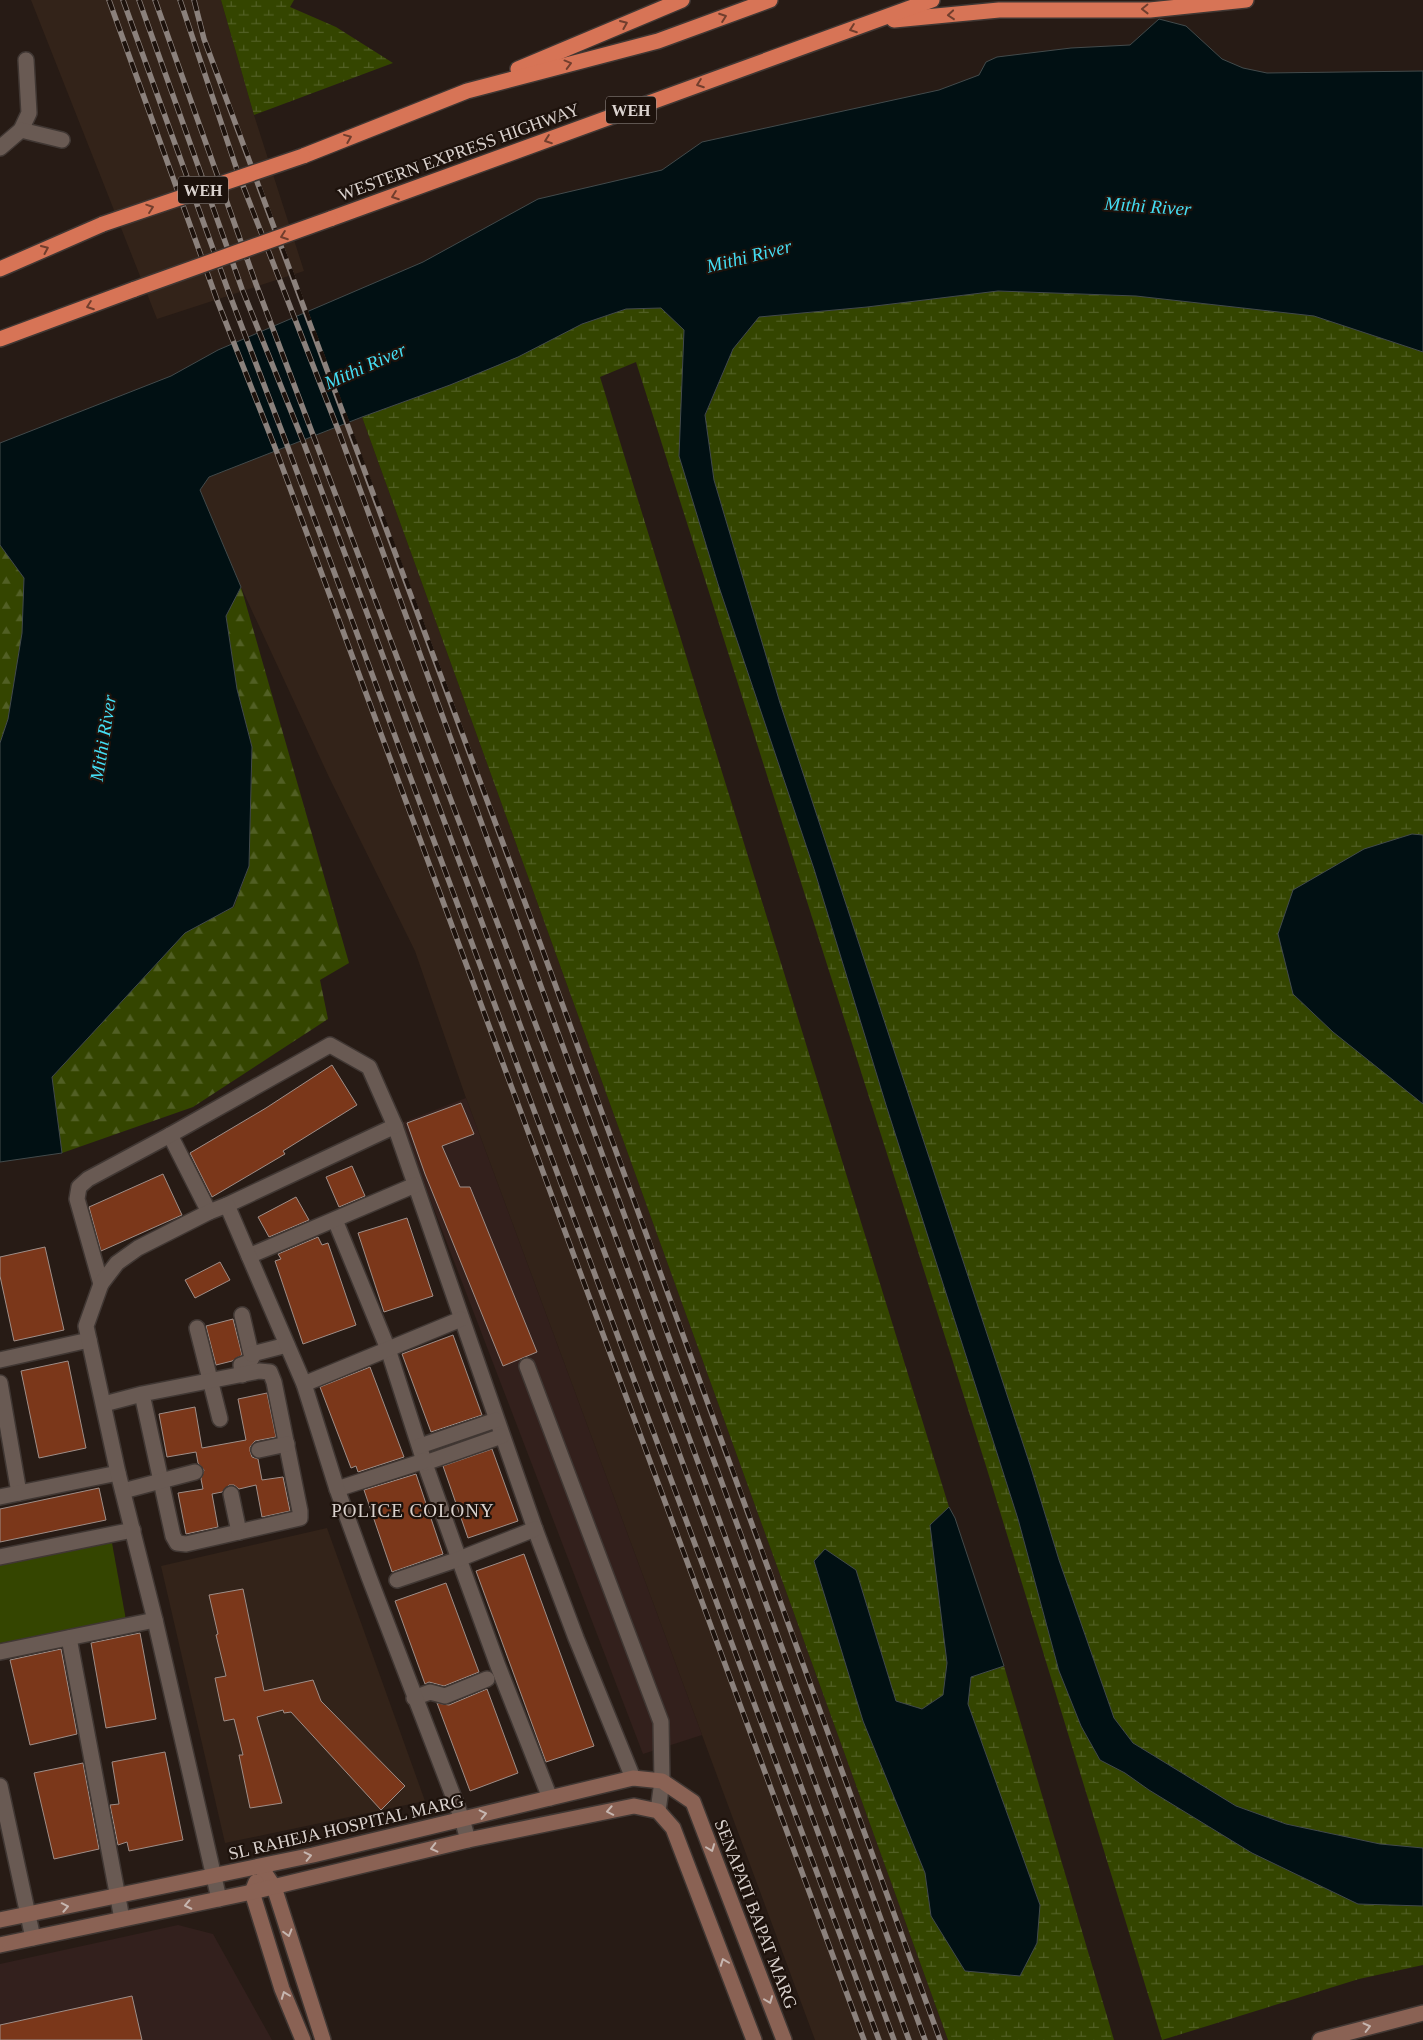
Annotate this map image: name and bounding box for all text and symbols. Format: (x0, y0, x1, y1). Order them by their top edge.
one-way arrow (1141, 4, 1149, 15)
one-way arrow (946, 9, 954, 20)
one-way arrow (719, 13, 727, 23)
one-way arrow (620, 20, 628, 30)
one-way arrow (849, 23, 858, 33)
one-way arrow (564, 59, 573, 70)
one-way arrow (696, 78, 705, 88)
road number: WEH (606, 96, 656, 124)
street label: WESTERN EXPRESS HIGHWAY (336, 99, 582, 205)
one-way arrow (343, 133, 352, 144)
one-way arrow (544, 134, 552, 144)
road number: WEH (178, 176, 228, 204)
one-way arrow (391, 190, 400, 200)
water label: Mithi River (1103, 192, 1193, 220)
one-way arrow (145, 204, 153, 214)
one-way arrow (280, 230, 289, 240)
water label: Mithi River (703, 235, 794, 277)
one-way arrow (40, 245, 49, 256)
one-way arrow (86, 300, 95, 310)
water label: Mithi River (320, 338, 410, 394)
water label: Mithi River (86, 693, 120, 784)
district label: POLICE COLONY (331, 1500, 495, 1521)
street label: SL RAHEJA HOSPITAL MARG (226, 1790, 466, 1864)
one-way arrow (606, 1805, 615, 1816)
one-way arrow (479, 1809, 488, 1820)
street label: SENAPATI BAPAT MARG (711, 1816, 801, 2012)
one-way arrow (430, 1842, 439, 1853)
one-way arrow (704, 1843, 715, 1852)
one-way arrow (304, 1851, 313, 1862)
one-way arrow (183, 1900, 192, 1910)
one-way arrow (61, 1903, 69, 1913)
one-way arrow (283, 1929, 293, 1937)
one-way arrow (720, 1958, 731, 1967)
one-way arrow (281, 1991, 291, 1999)
one-way arrow (763, 1995, 773, 2003)
one-way arrow (1363, 2022, 1371, 2033)

